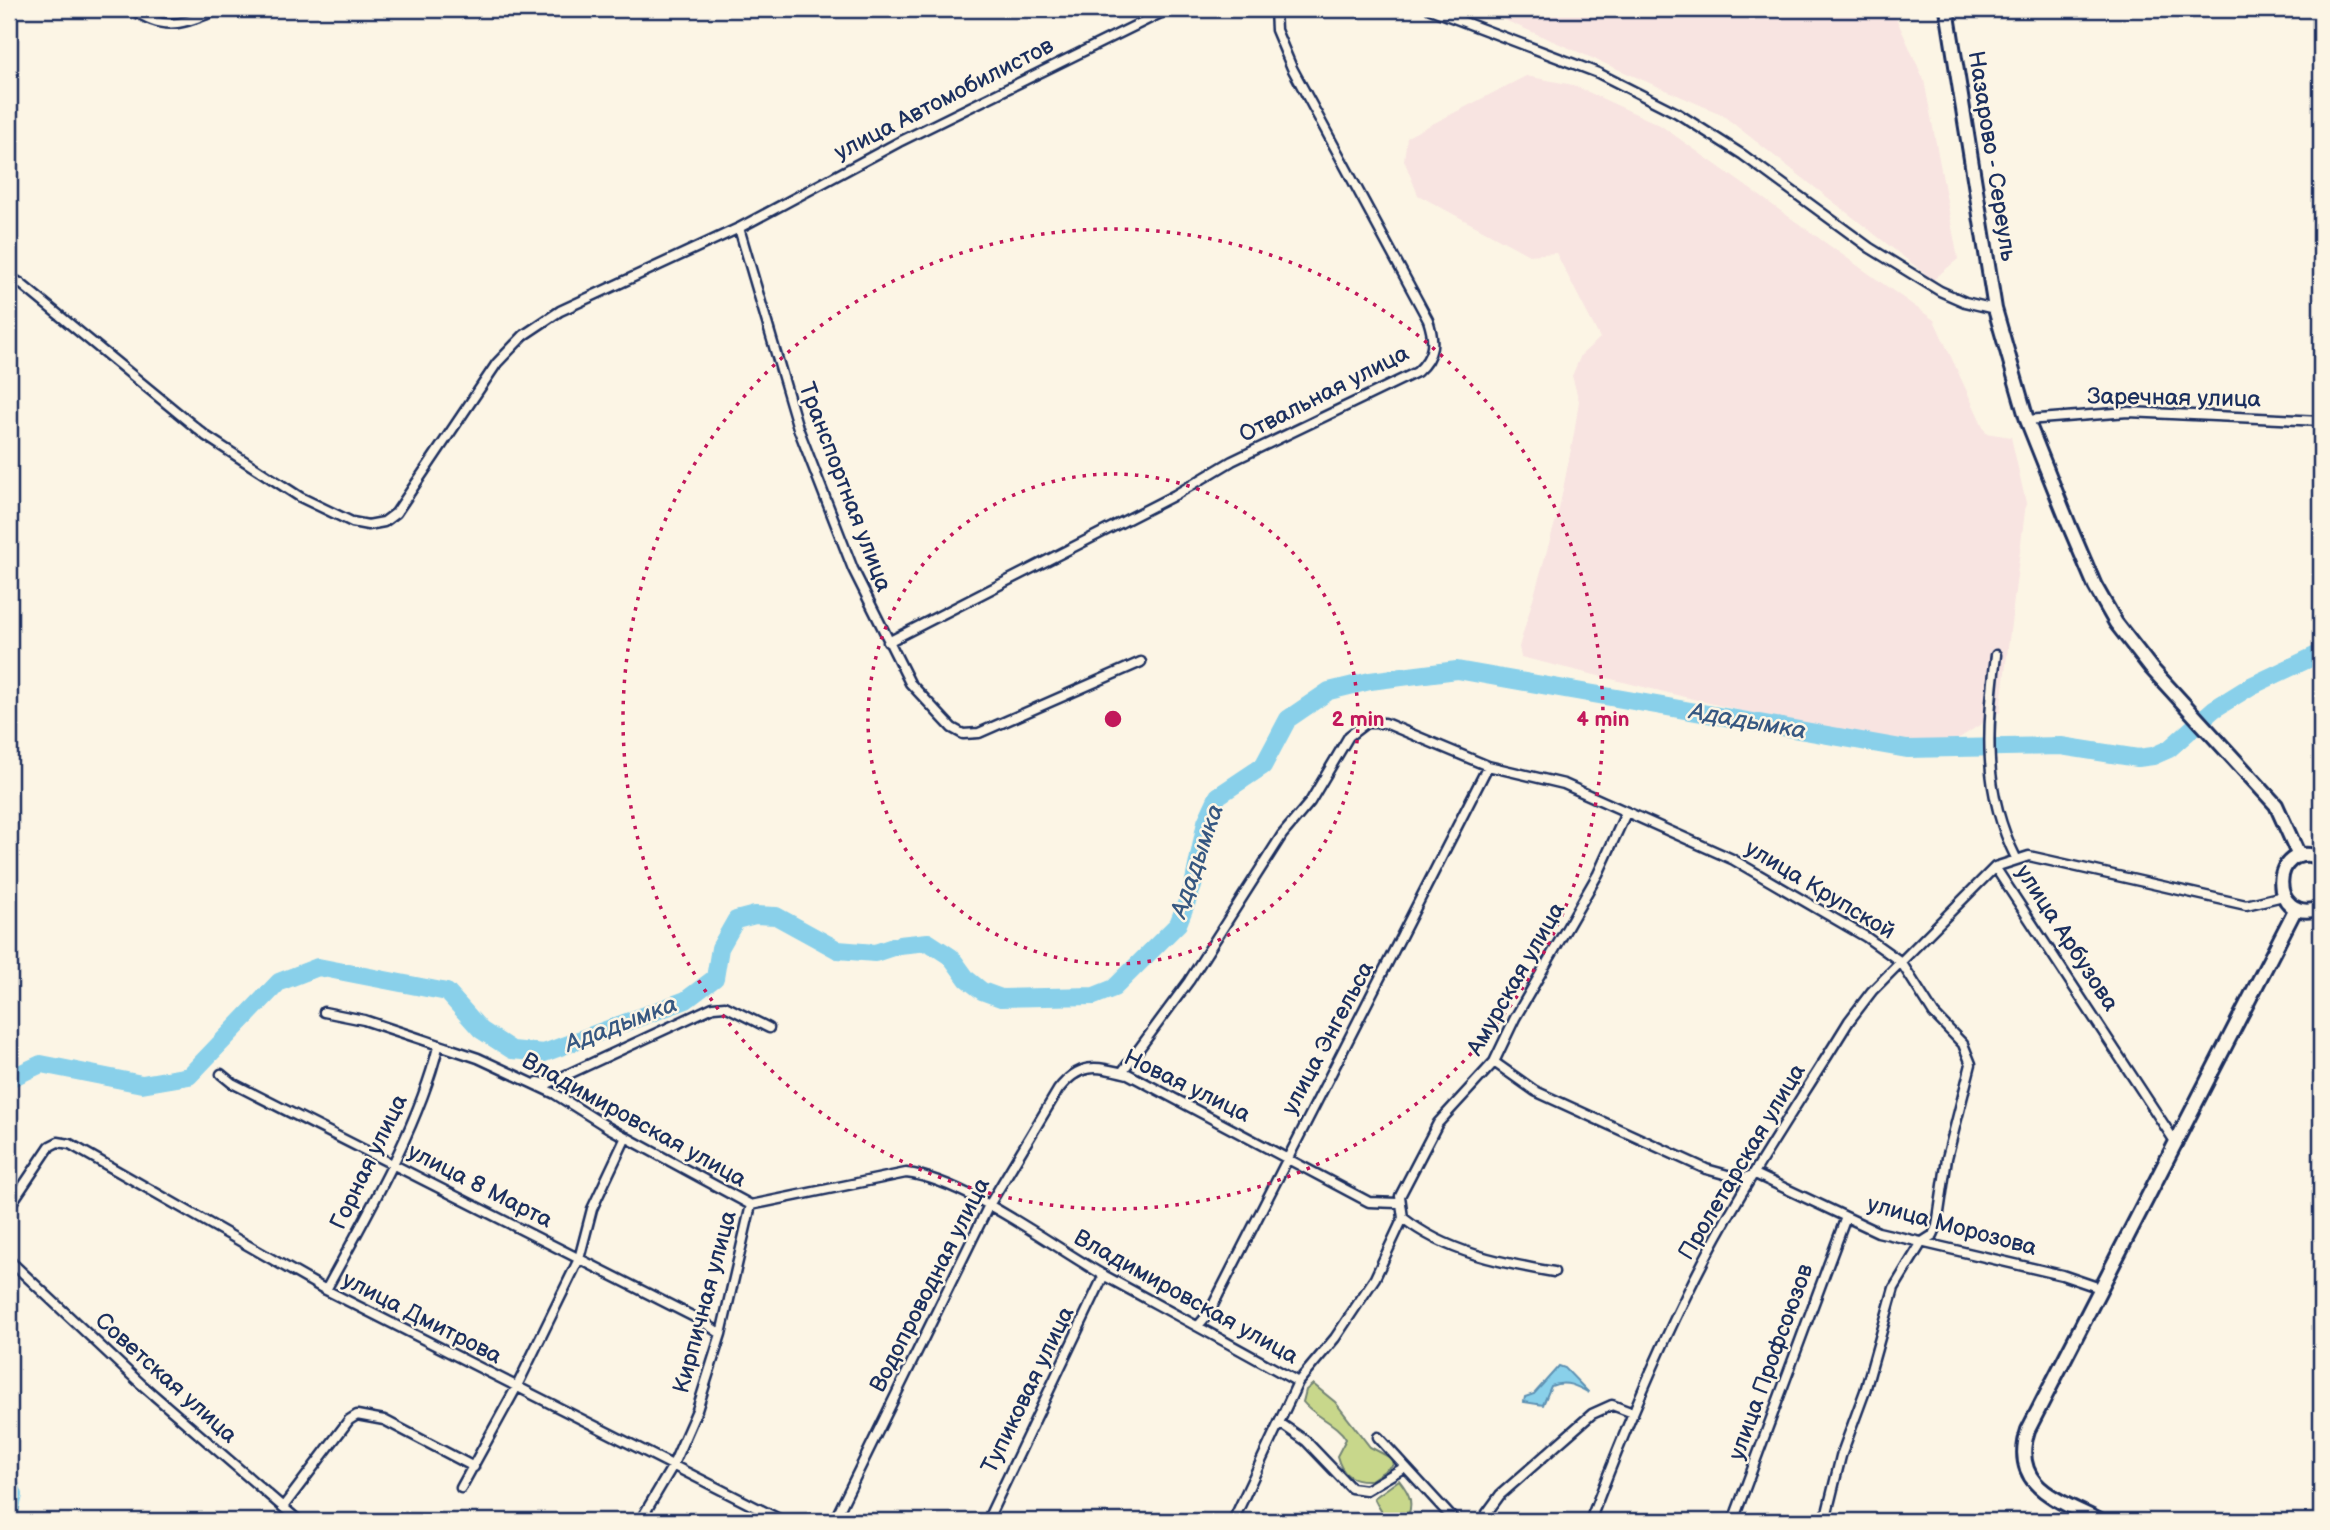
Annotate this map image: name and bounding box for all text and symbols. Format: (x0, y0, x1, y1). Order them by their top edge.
street label: улица Автомобилистов (830, 32, 1058, 166)
street label: Назарово - Сереуль (1962, 49, 2022, 263)
street label: Отвальная улица (1235, 339, 1414, 449)
street label: Транспортная улица (792, 378, 898, 596)
street label: Заречная улица (2087, 382, 2262, 414)
water label: Ададымка (1685, 696, 1809, 746)
centre of rings (1101, 707, 1125, 731)
text: 2 min (1331, 707, 1385, 732)
text: 4 min (1577, 707, 1629, 732)
water label: Ададымка (1163, 800, 1230, 923)
street label: улица Крупской (1740, 834, 1900, 946)
street label: улица Арбузова (2009, 860, 2125, 1017)
street label: Амурская улица (1460, 897, 1571, 1061)
street label: улица Энгельса (1276, 956, 1380, 1119)
water label: Ададымка (559, 989, 681, 1059)
street label: Новая улица (1119, 1043, 1255, 1129)
street label: Владимировская улица (517, 1047, 752, 1194)
street label: Пролетарская улица (1672, 1058, 1812, 1265)
street label: Горная улица (324, 1089, 414, 1234)
street label: улица 8 Марта (403, 1138, 557, 1235)
street label: Водопроводная улица (864, 1173, 996, 1397)
street label: улица Морозова (1864, 1190, 2040, 1262)
street label: Кирпичная улица (667, 1207, 743, 1396)
street label: Владимировская улица (1069, 1224, 1304, 1371)
street label: улица Профсоюзов (1723, 1260, 1819, 1464)
street label: улица Дмитрова (337, 1266, 507, 1370)
street label: Тупиковая улица (975, 1302, 1081, 1478)
street label: Советская улица (89, 1307, 243, 1450)

